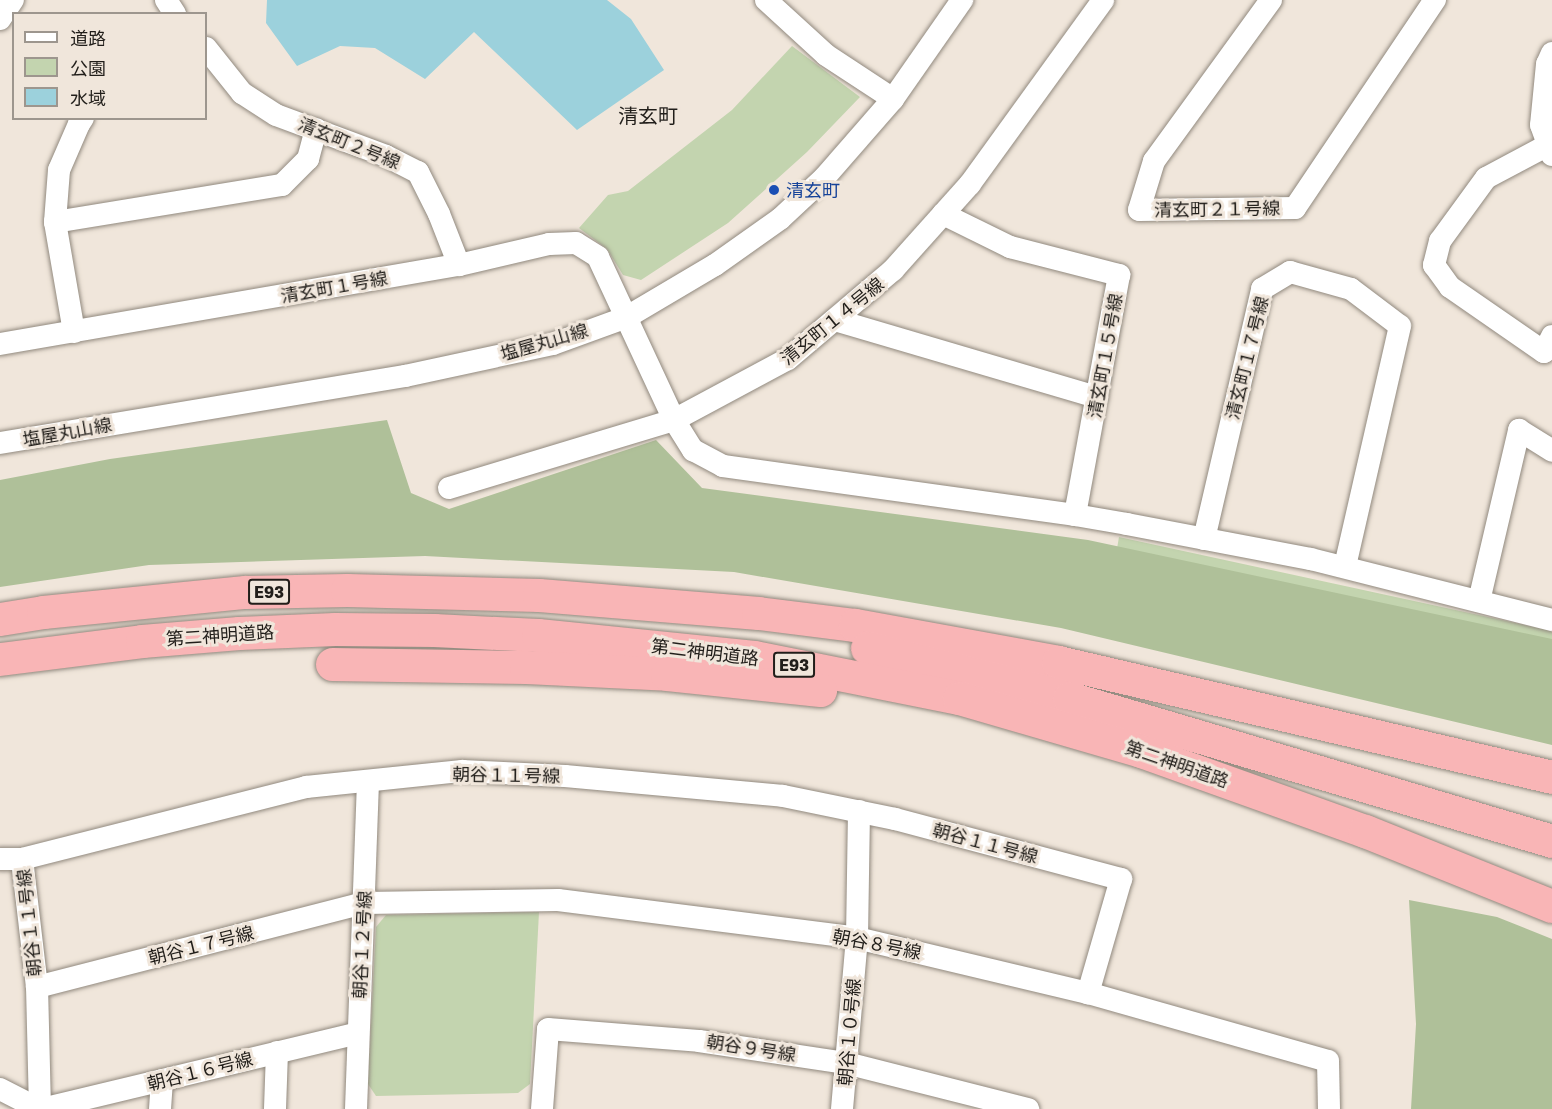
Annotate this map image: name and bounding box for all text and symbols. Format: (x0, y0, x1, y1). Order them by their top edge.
legend (12, 12, 207, 120)
text: 道路 (70, 27, 106, 49)
text: 公園 (70, 57, 106, 79)
text: 水域 (70, 87, 106, 109)
district label: 清玄町 (618, 103, 678, 127)
street label: 清玄町２号線 (295, 113, 403, 173)
place label: 清玄町 (786, 179, 840, 201)
marker: 清玄町 (767, 183, 781, 197)
street label: 清玄町２１号線 (1154, 197, 1280, 221)
street label: 清玄町１号線 (279, 267, 389, 307)
street label: 清玄町１４号線 (776, 273, 888, 369)
street label: 清玄町１５号線 (1083, 292, 1127, 420)
street label: 清玄町１７号線 (1221, 294, 1273, 422)
street label: 塩屋丸山線 (498, 319, 590, 365)
street label: 塩屋丸山線 (21, 414, 113, 450)
road number: E93 (248, 579, 290, 605)
street label: 第二神明道路 (165, 620, 275, 650)
street label: 第二神明道路 (650, 635, 760, 669)
road number: E93 (773, 652, 815, 678)
street label: 第二神明道路 (1122, 736, 1232, 792)
street label: 朝谷１１号線 (452, 763, 560, 787)
street label: 朝谷１１号線 (930, 819, 1040, 867)
street label: 朝谷１１号線 (13, 868, 45, 978)
street label: 朝谷１２号線 (348, 891, 376, 999)
street label: 朝谷１７号線 (146, 921, 256, 969)
street label: 朝谷８号線 (831, 925, 923, 963)
street label: 朝谷１０号線 (834, 977, 864, 1087)
street label: 朝谷９号線 (705, 1030, 797, 1066)
street label: 朝谷１６号線 (145, 1047, 255, 1095)

